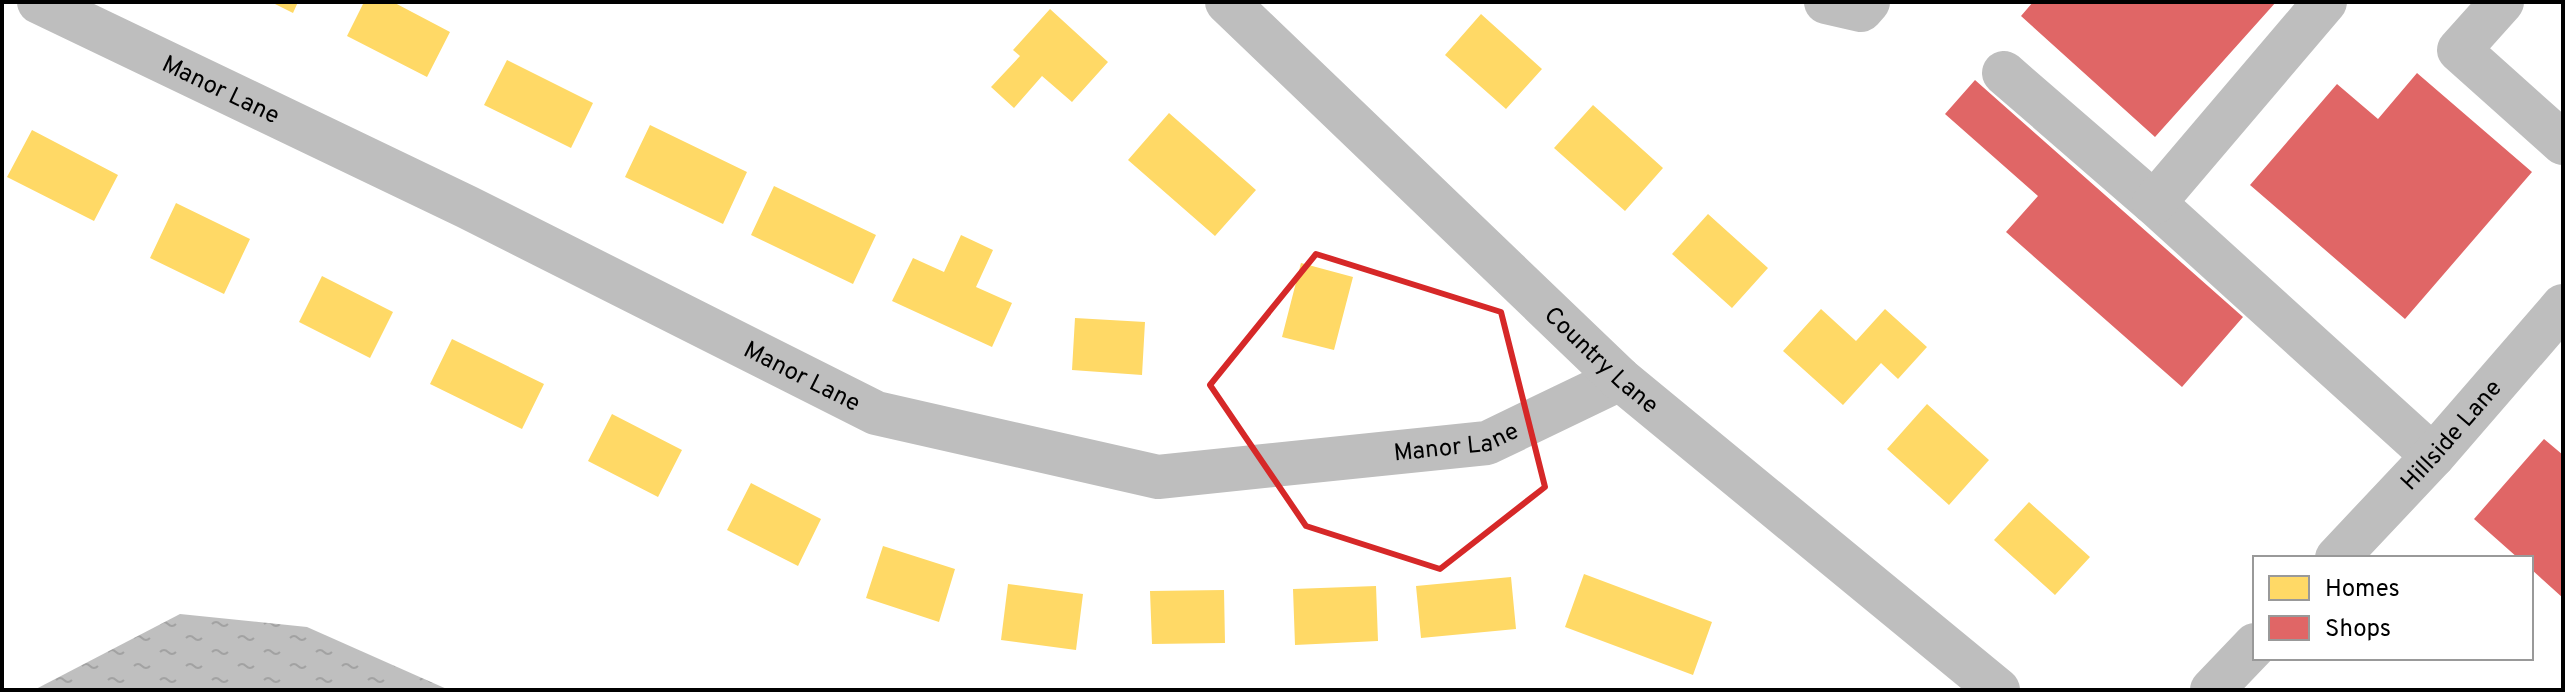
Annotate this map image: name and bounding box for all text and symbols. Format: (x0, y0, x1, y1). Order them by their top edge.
street label: Manor Lane (157, 50, 284, 132)
street label: Country Lane (1537, 301, 1664, 421)
street label: Manor Lane (738, 336, 865, 420)
street label: Hillside Lane (2395, 374, 2509, 498)
street label: Manor Lane (1392, 417, 1524, 470)
legend (2253, 556, 2533, 660)
text: Homes (2325, 575, 2400, 605)
text: Shops (2325, 615, 2391, 645)

